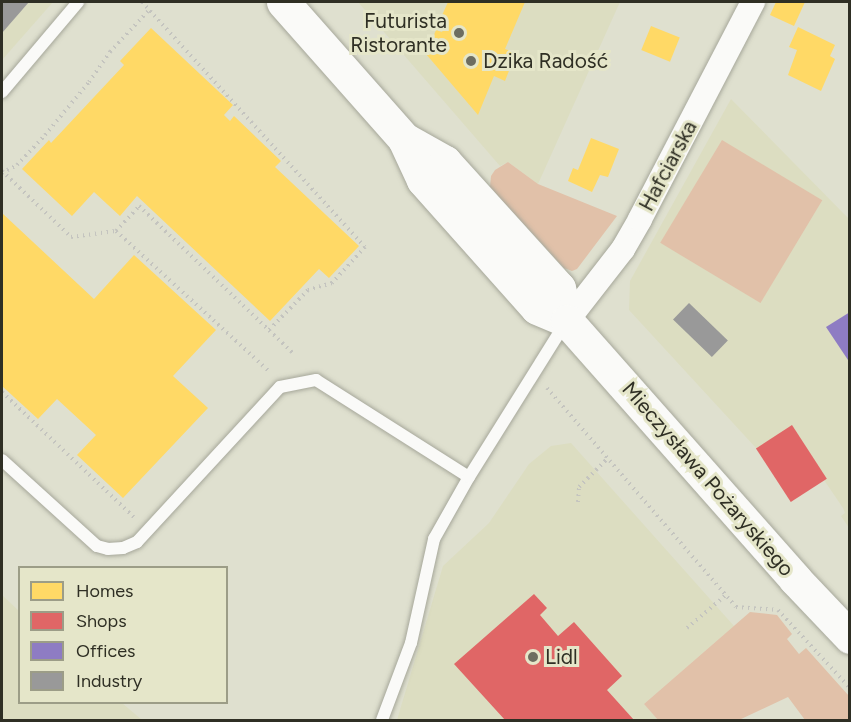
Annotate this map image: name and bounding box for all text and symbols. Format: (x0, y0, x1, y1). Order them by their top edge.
place label: Futurista Ristorante (350, 8, 447, 58)
marker: Futurista Ristorante (452, 26, 466, 40)
place label: Dzika Radość (483, 48, 608, 74)
marker: Dzika Radość (464, 54, 478, 68)
street label: Hafciarska (634, 117, 702, 215)
street label: Mieczysława Pożaryskiego (617, 377, 799, 581)
legend (18, 566, 228, 704)
text: Homes (76, 580, 134, 602)
text: Shops (76, 610, 127, 632)
text: Offices (76, 640, 135, 662)
place label: Lidl (545, 644, 578, 670)
marker: Lidl (526, 650, 540, 664)
text: Industry (76, 670, 142, 692)

